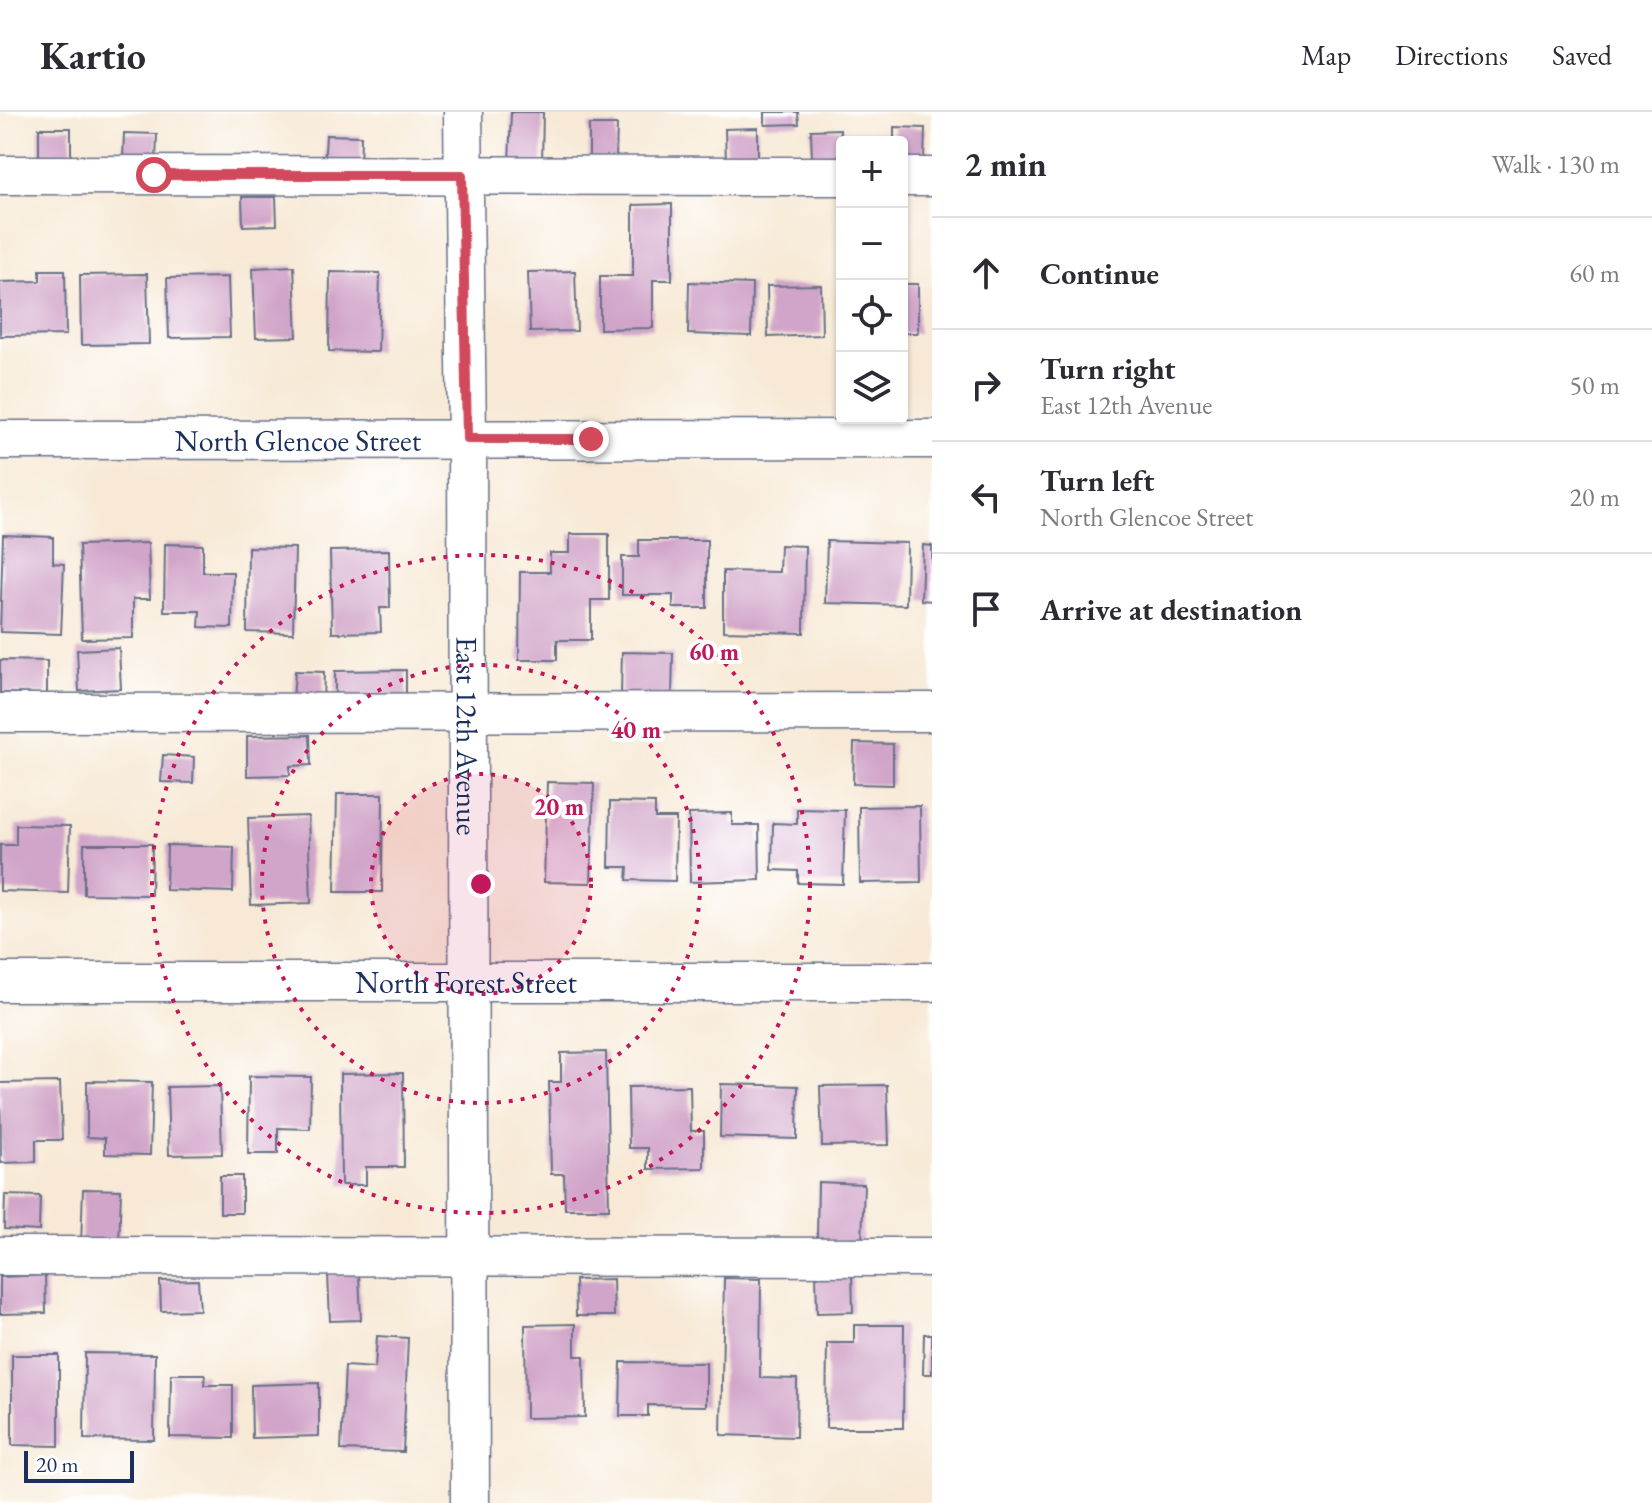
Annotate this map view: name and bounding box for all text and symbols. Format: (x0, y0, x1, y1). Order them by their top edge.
text: Kartio (40, 31, 146, 80)
text: Map (1301, 37, 1351, 73)
text: Directions (1395, 37, 1508, 73)
text: Saved (1552, 37, 1612, 73)
map controls (836, 136, 908, 424)
button: + (836, 136, 908, 208)
text: 2 min (964, 142, 1047, 186)
text: Walk · 130 m (1492, 147, 1620, 181)
route start (136, 157, 172, 193)
button: − (836, 208, 908, 280)
icon: ahead (964, 251, 1008, 295)
text: Continue (1040, 254, 1159, 293)
text: 60 m (1570, 256, 1620, 290)
button: locate (836, 280, 908, 352)
text: Turn right (1040, 349, 1176, 388)
button: layers (836, 352, 908, 424)
icon: right (964, 363, 1008, 407)
text: 50 m (1570, 368, 1620, 402)
text: East 12th Avenue (1040, 388, 1212, 422)
street label: North Glencoe Street (175, 420, 422, 459)
route end (573, 421, 609, 457)
text: Turn left (1040, 461, 1154, 500)
icon: left (964, 475, 1008, 519)
text: 20 m (1570, 480, 1620, 514)
text: North Glencoe Street (1040, 500, 1253, 534)
icon: arrive (964, 587, 1008, 631)
text: Arrive at destination (1040, 590, 1302, 629)
street label: East 12th Avenue (448, 636, 488, 836)
text: 60 m (689, 636, 739, 667)
text: 40 m (611, 714, 661, 745)
text: 20 m (534, 791, 584, 822)
centre of rings (467, 870, 495, 898)
street label: North Forest Street (355, 963, 577, 1002)
scale bar (24, 1447, 134, 1483)
text: 20 m (36, 1450, 79, 1479)

